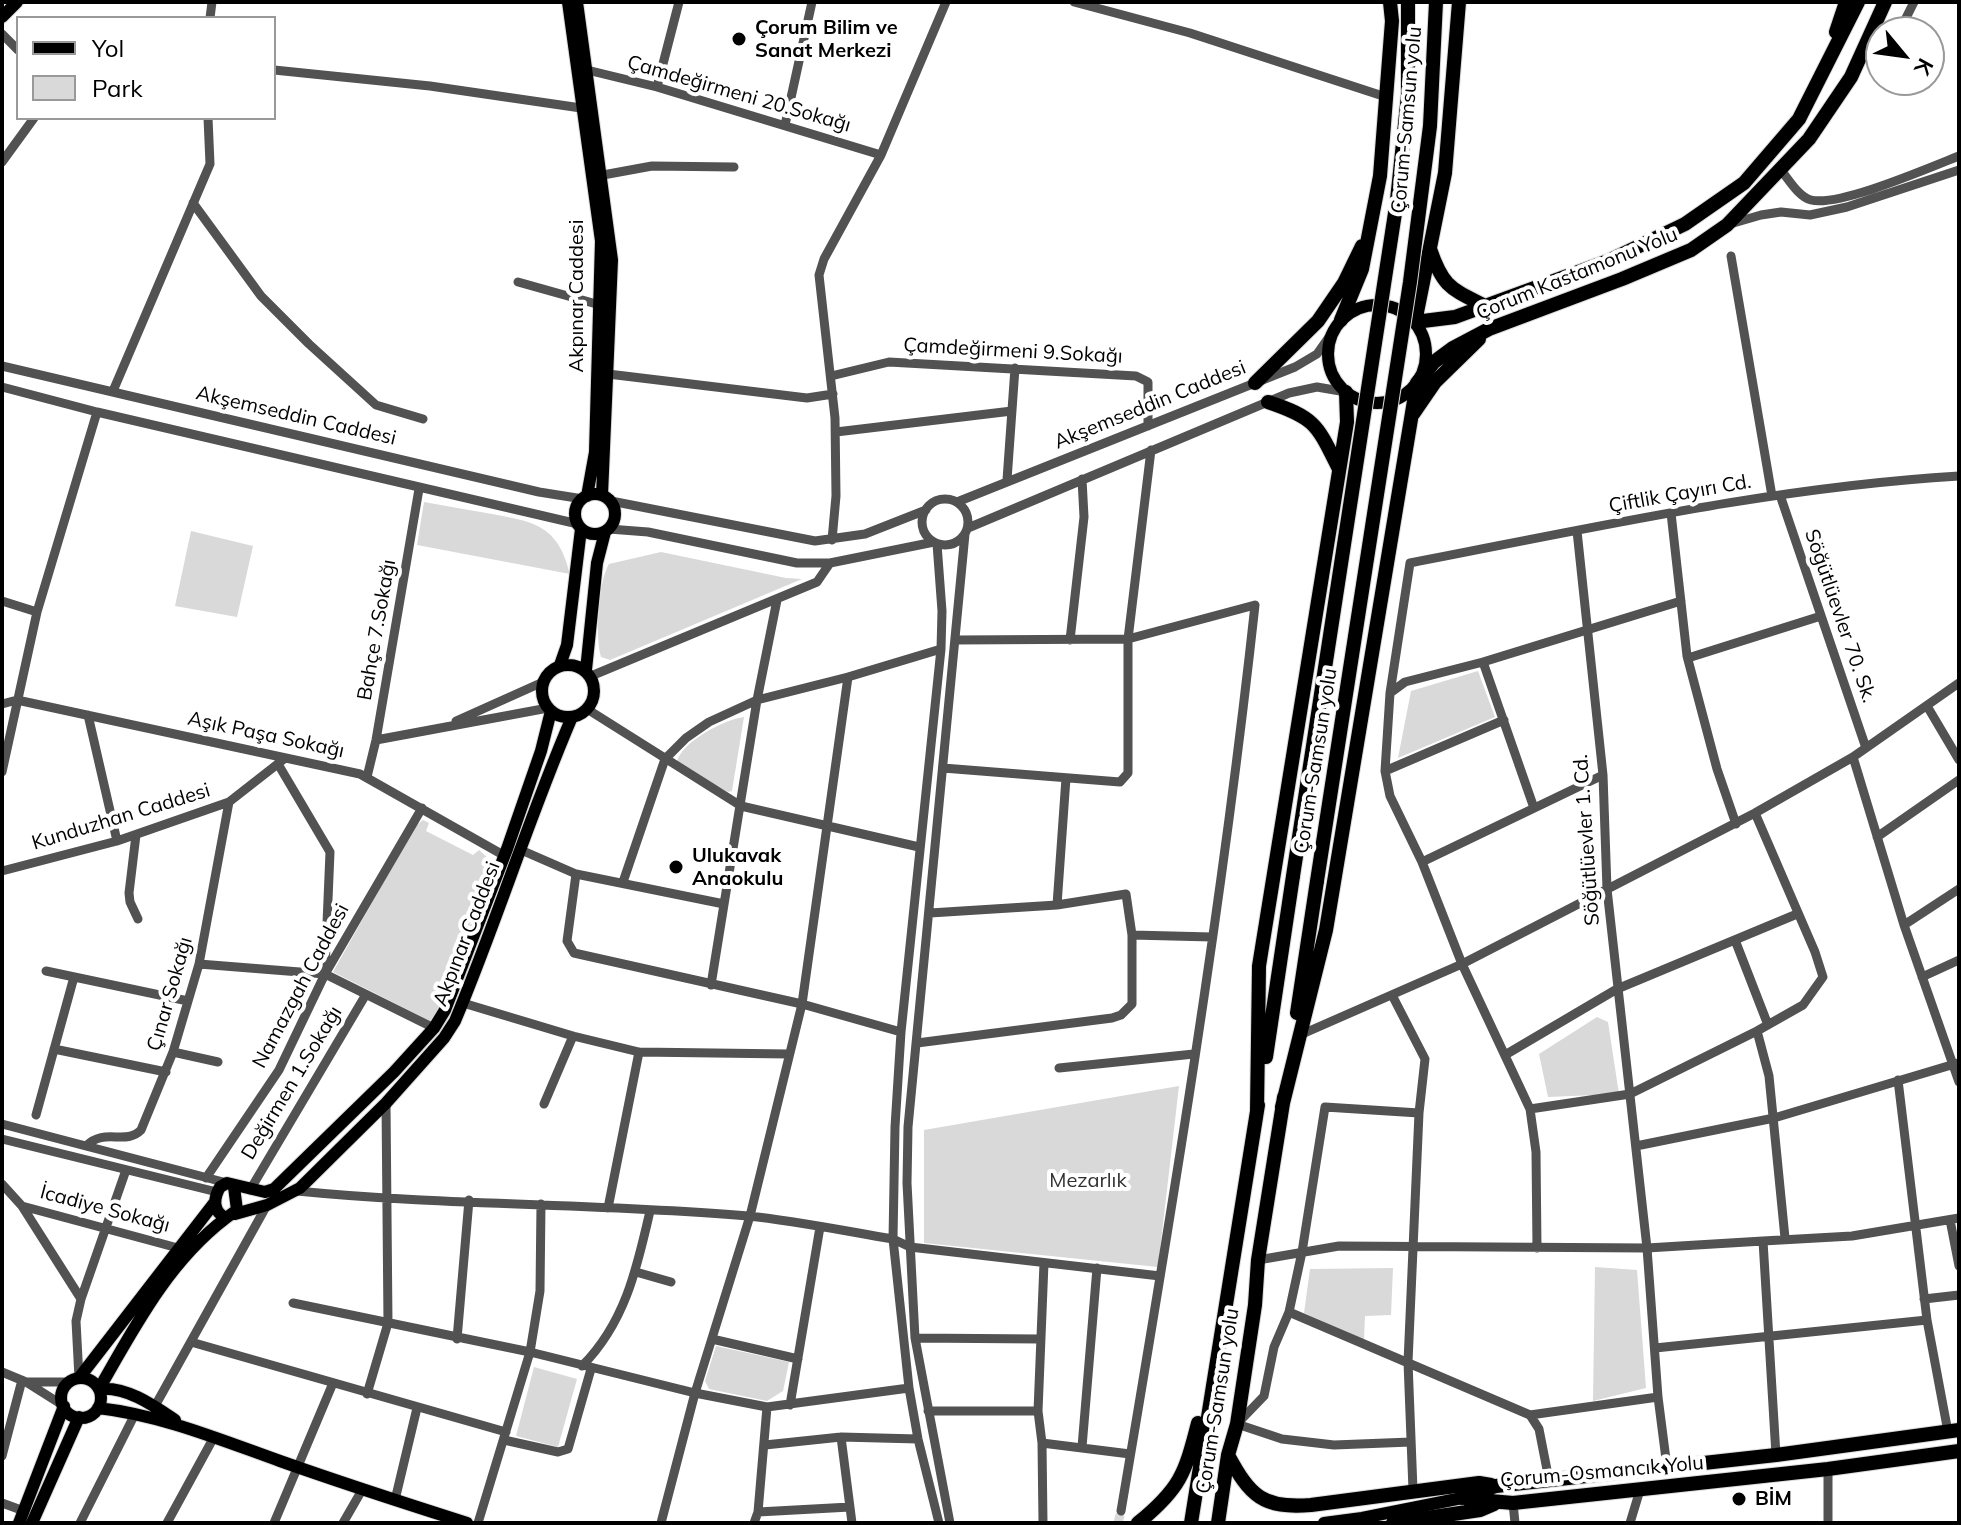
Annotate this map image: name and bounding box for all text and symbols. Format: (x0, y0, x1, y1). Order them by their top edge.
legend (16, 16, 276, 120)
place label: Çorum Bilim ve Sanat Merkezi (755, 16, 898, 63)
north arrow (1865, 16, 1945, 96)
street label: Çorum-Samsun yolu (1387, 26, 1427, 214)
marker: Çorum Bilim ve Sanat Merkezi (730, 30, 748, 48)
text: Yol (92, 33, 124, 63)
street label: Çamdeğirmeni 20.Sokağı (624, 51, 854, 137)
text: K (1908, 53, 1940, 80)
text: Park (92, 73, 143, 103)
street label: Akpınar Caddesi (565, 220, 589, 372)
street label: Çorum Kastamonu Yolu (1473, 223, 1681, 325)
street label: Çamdeğirmeni 9.Sokağı (903, 333, 1123, 369)
street label: Akşemseddin Caddesi (1051, 356, 1249, 454)
street label: Akşemseddin Caddesi (194, 381, 398, 451)
street label: Çiftlik Çayırı Cd. (1607, 470, 1753, 518)
street label: Söğütlüevler 70. Sk. (1799, 526, 1881, 706)
street label: Bahçe 7.Sokağı (353, 558, 401, 702)
street label: Çorum-Samsun yolu (1289, 667, 1343, 855)
street label: Aşık Paşa Sokağı (186, 707, 346, 763)
street label: Söğütlüevler 1. Cd. (1569, 754, 1605, 926)
street label: Kunduzhan Caddesi (29, 778, 213, 856)
place label: Ulukavak Anaokulu (692, 844, 783, 891)
street label: Akpınar Caddesi (428, 858, 506, 1010)
marker: Ulukavak Anaokulu (667, 858, 685, 876)
street label: Namazgah Caddesi (248, 900, 354, 1072)
street label: Çınar Sokağı (142, 934, 198, 1054)
street label: Değirmen 1.Sokağı (237, 1002, 347, 1164)
park label: Mezarlık (1049, 1169, 1127, 1193)
street label: İcadiye Sokağı (38, 1180, 172, 1238)
street label: Çorum-Samsun yolu (1191, 1307, 1245, 1495)
street label: Çorum-Osmancık Yolu (1499, 1451, 1705, 1493)
place label: BİM (1755, 1487, 1792, 1511)
marker: BİM (1730, 1490, 1748, 1508)

